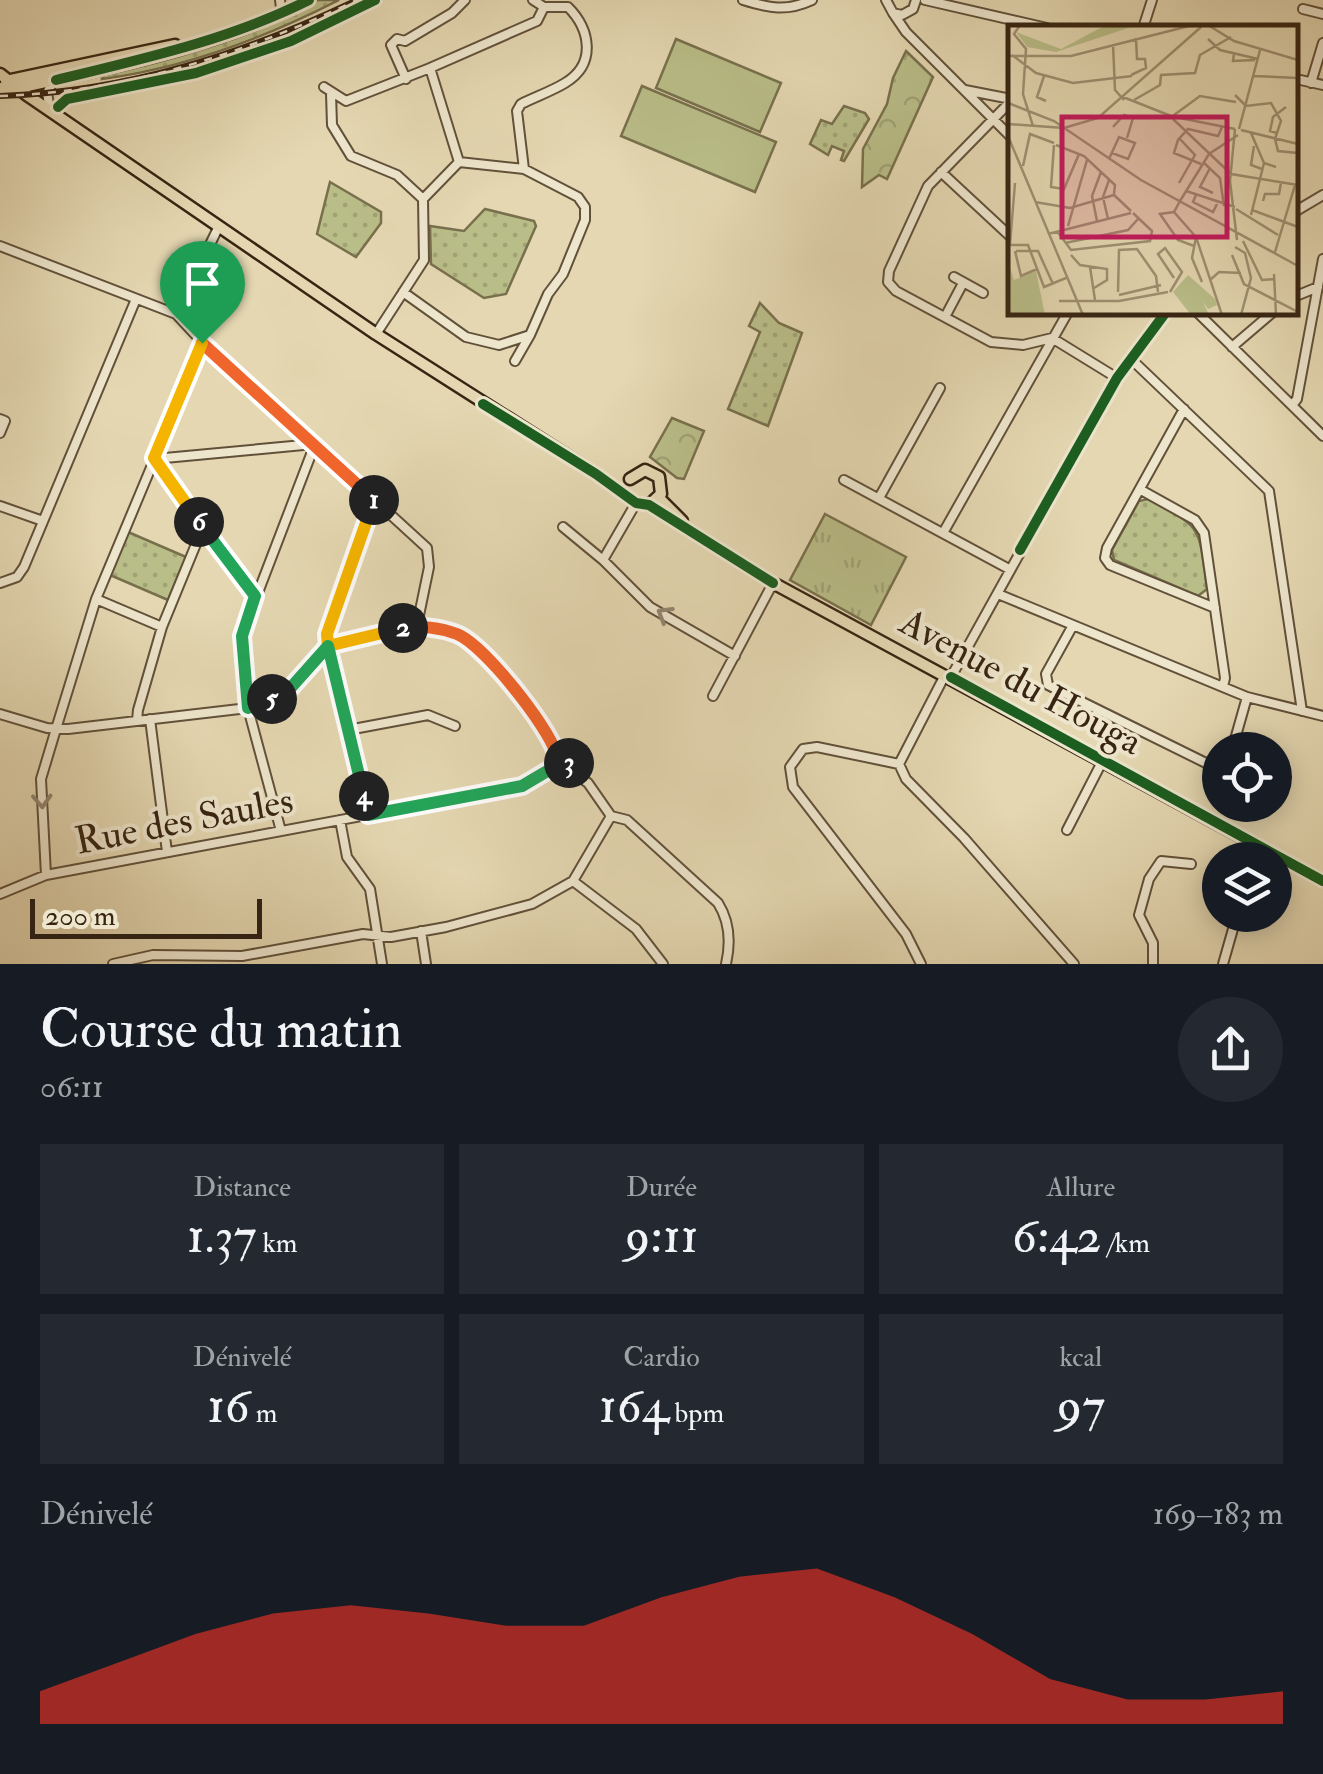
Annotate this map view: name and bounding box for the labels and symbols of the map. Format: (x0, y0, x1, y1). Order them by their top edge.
inset map (1008, 25, 1298, 315)
pin (160, 241, 245, 344)
pin: 1 (349, 475, 399, 525)
pin: 6 (174, 497, 224, 547)
street label: Avenue du Houga (891, 598, 1151, 766)
pin: 2 (378, 603, 428, 653)
one-way arrow (657, 607, 675, 626)
pin: 5 (247, 674, 297, 724)
pin: 3 (544, 738, 594, 788)
pin: 4 (339, 771, 389, 821)
street label: Rue des Saules (71, 776, 297, 866)
one-way arrow (31, 794, 52, 810)
scale bar (30, 894, 262, 938)

